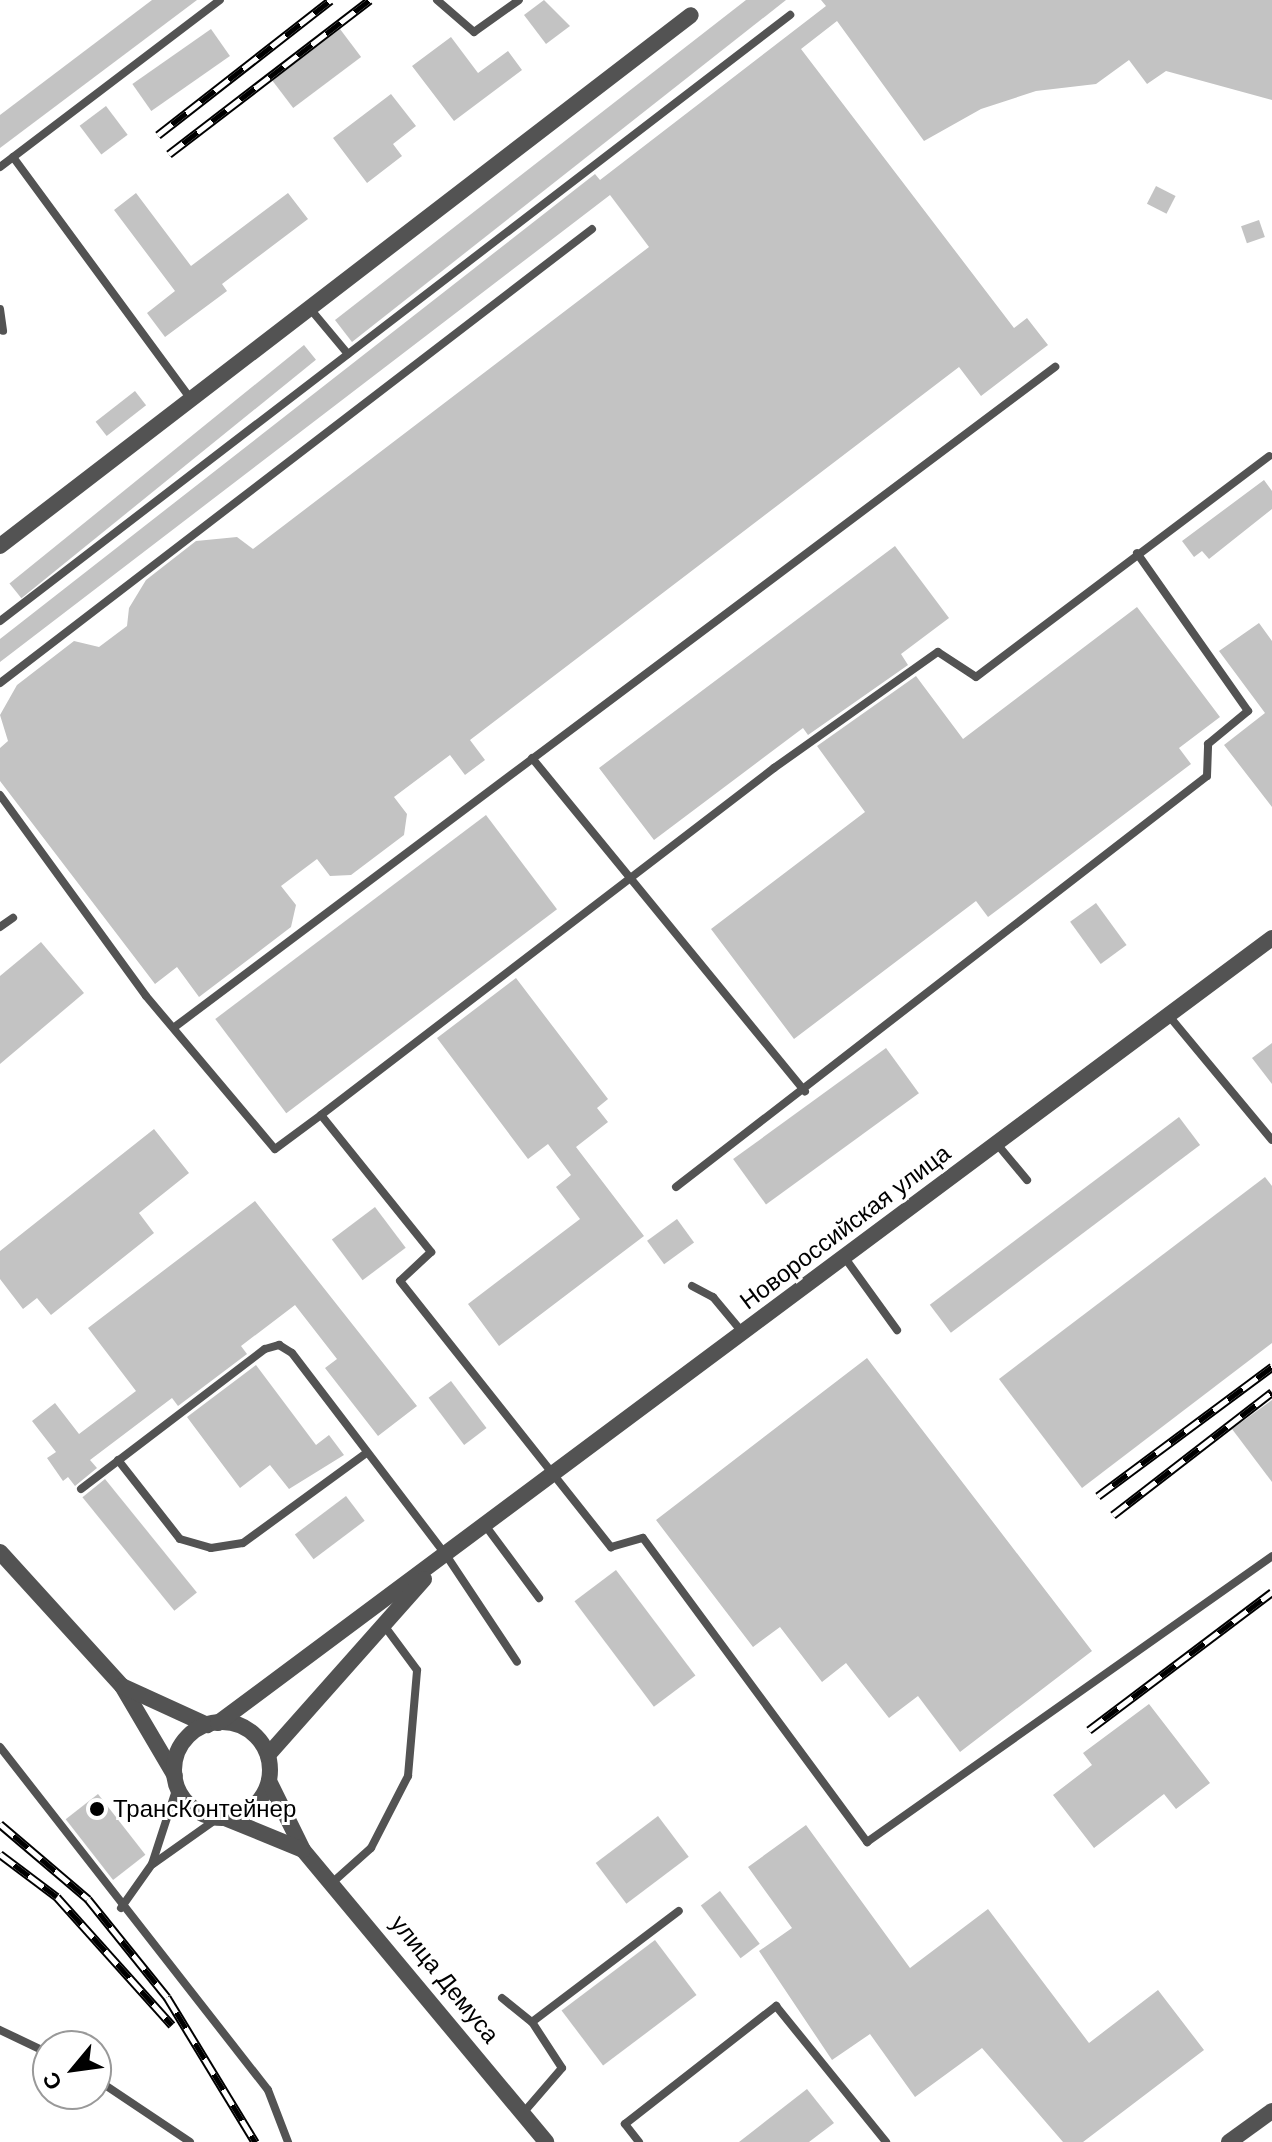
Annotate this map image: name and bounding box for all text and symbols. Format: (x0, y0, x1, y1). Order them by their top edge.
street label: Новороссийская улица (734, 1138, 956, 1316)
place label: ТрансКонтейнер (113, 1795, 296, 1823)
marker: ТрансКонтейнер (88, 1800, 106, 1818)
street label: улица Демуса (385, 1909, 505, 2049)
north arrow (32, 2030, 112, 2110)
text: С (38, 2068, 67, 2094)

